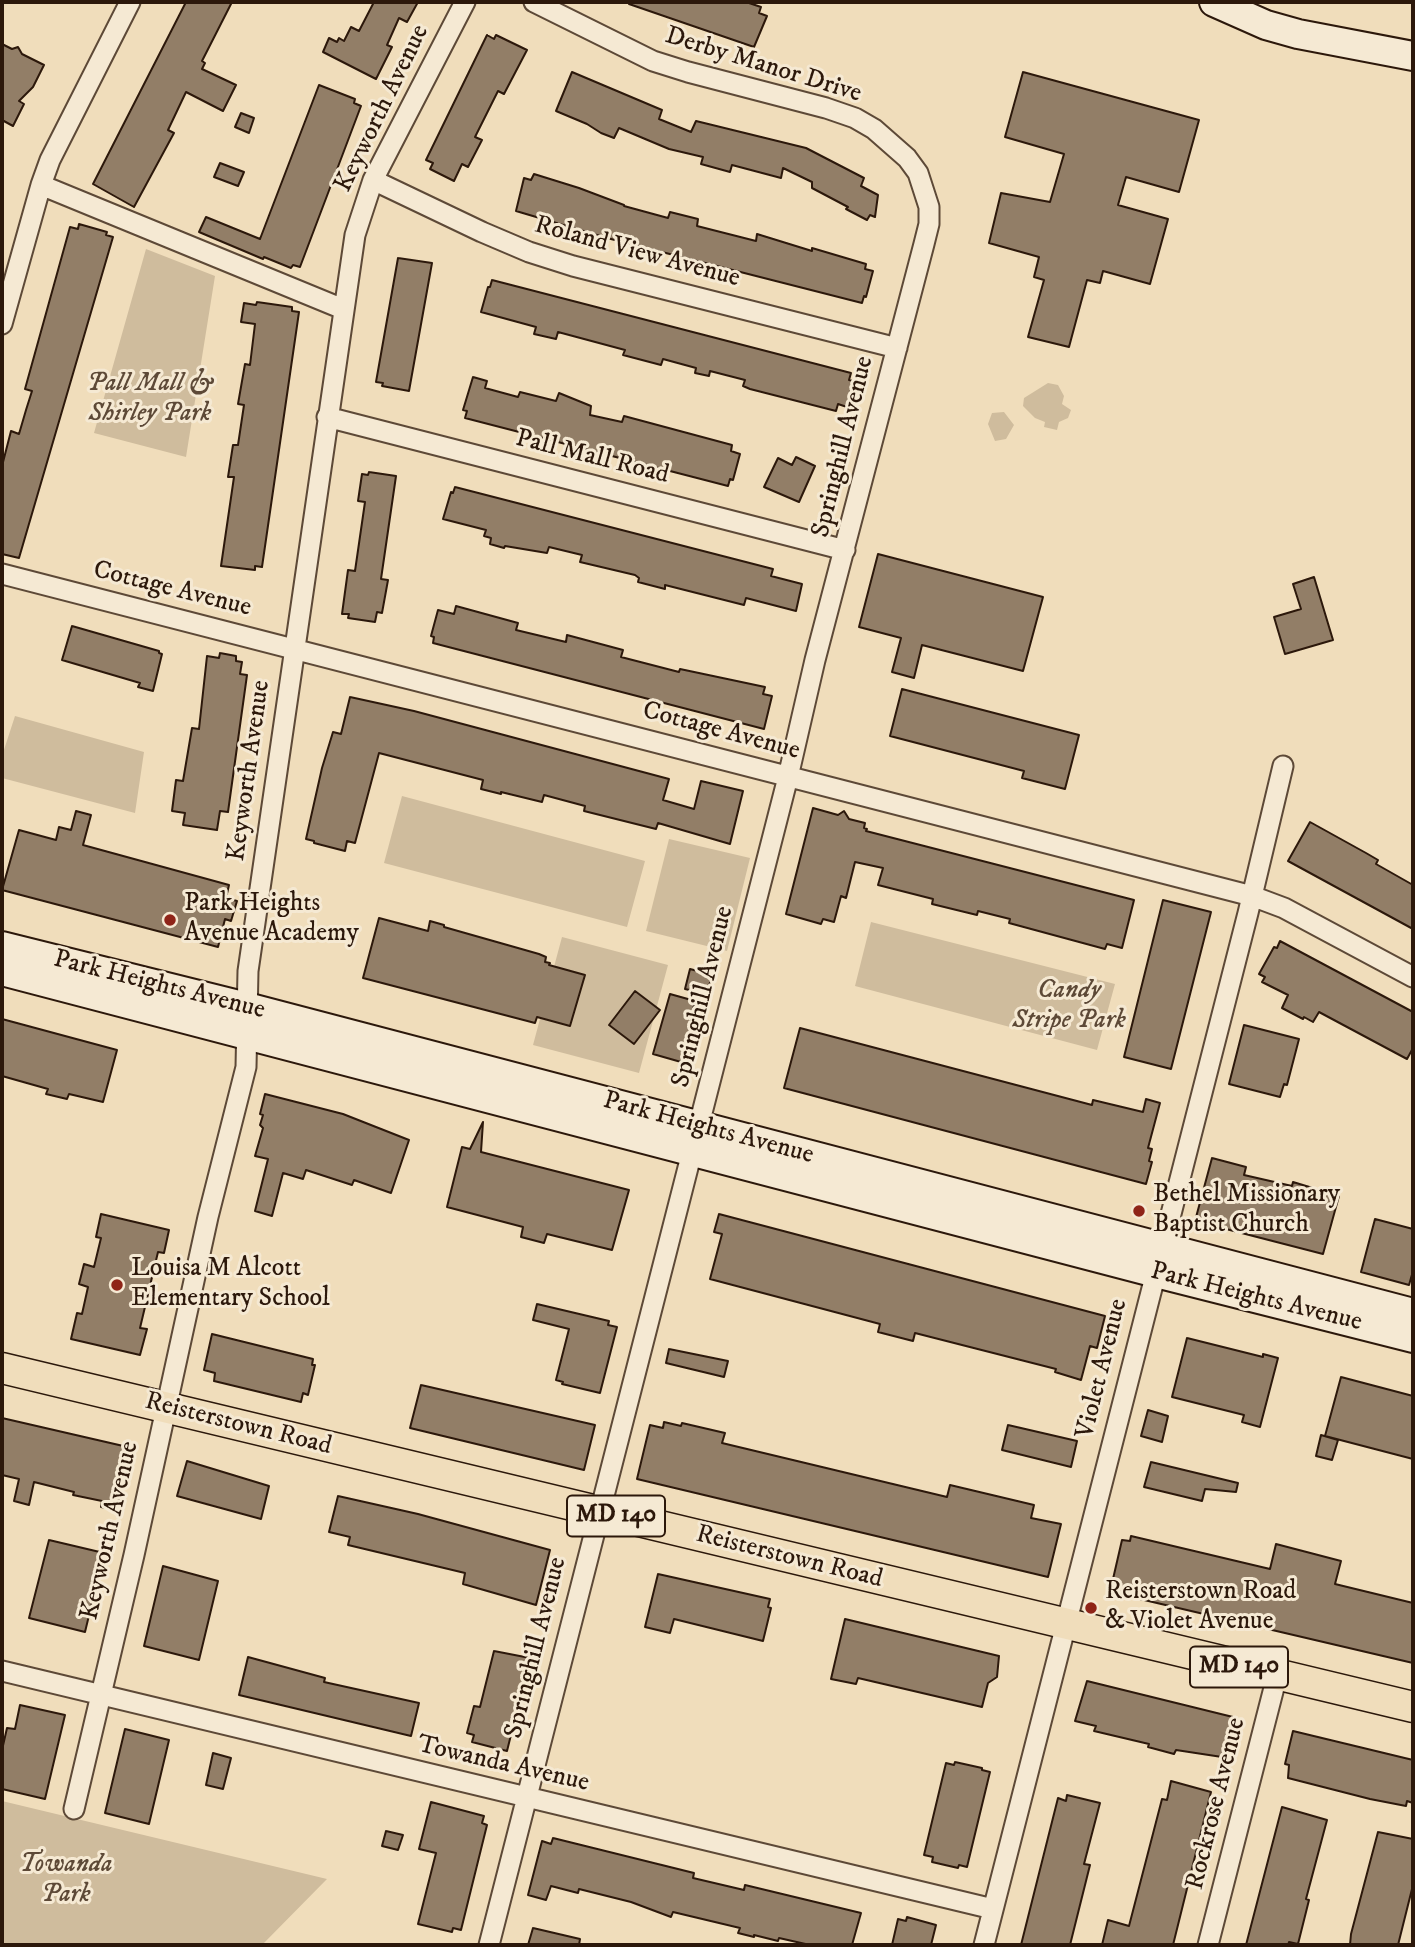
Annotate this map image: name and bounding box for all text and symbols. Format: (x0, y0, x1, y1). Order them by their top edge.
street label: Keyworth Avenue (329, 20, 437, 198)
street label: Derby Manor Drive (661, 21, 865, 111)
street label: Roland View Avenue (531, 211, 743, 295)
street label: Springhill Avenue (806, 353, 882, 541)
park label: Pall Mall & Shirley Park (87, 369, 213, 430)
street label: Pall Mall Road (512, 424, 672, 492)
street label: Cottage Avenue (90, 555, 254, 625)
street label: Keyworth Avenue (222, 679, 278, 863)
street label: Cottage Avenue (639, 696, 803, 768)
place label: Park Heights Avenue Academy (184, 889, 359, 950)
street label: Springhill Avenue (666, 903, 742, 1091)
marker: Park Heights Avenue Academy (162, 912, 178, 928)
street label: Park Heights Avenue (50, 945, 268, 1027)
park label: Candy Stripe Park (1012, 976, 1126, 1038)
street label: Park Heights Avenue (599, 1086, 817, 1172)
place label: Bethel Missionary Baptist Church (1153, 1180, 1340, 1242)
marker: Bethel Missionary Baptist Church (1131, 1203, 1147, 1219)
place label: Louisa M Alcott Elementary School (131, 1254, 330, 1316)
street label: Park Heights Avenue (1147, 1257, 1365, 1339)
marker: Louisa M Alcott Elementary School (109, 1277, 125, 1293)
street label: Violet Avenue (1071, 1296, 1135, 1442)
street label: Reisterstown Road (141, 1387, 335, 1463)
street label: Keyworth Avenue (75, 1439, 147, 1623)
road number: MD 140 (567, 1496, 665, 1536)
street label: Reisterstown Road (692, 1520, 886, 1596)
street label: Springhill Avenue (499, 1554, 575, 1742)
place label: Reisterstown Road & Violet Avenue (1105, 1577, 1296, 1638)
marker: Reisterstown Road & Violet Avenue (1083, 1600, 1099, 1616)
road number: MD 140 (1190, 1646, 1288, 1688)
street label: Rockrose Avenue (1181, 1715, 1253, 1893)
street label: Towanda Avenue (414, 1730, 592, 1800)
park label: Towanda Park (19, 1850, 113, 1912)

